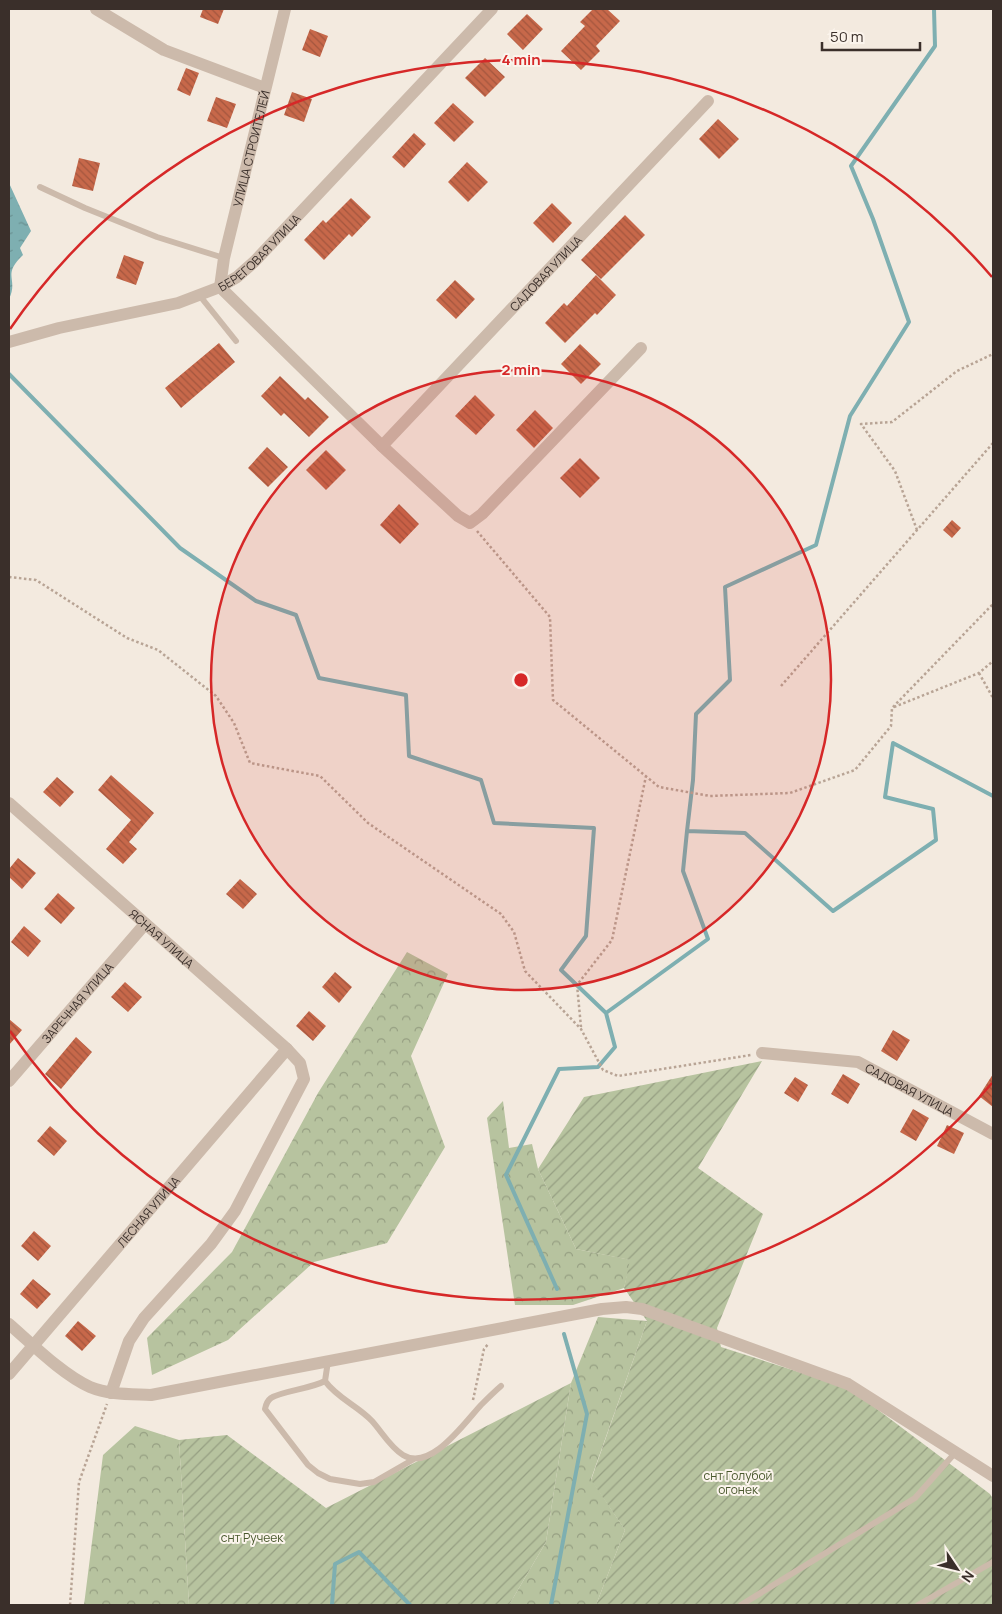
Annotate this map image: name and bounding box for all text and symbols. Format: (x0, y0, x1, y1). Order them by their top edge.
scale bar (822, 20, 920, 52)
text: 50 m (830, 26, 864, 47)
text: 4 min (501, 49, 541, 70)
street label: УЛИЦА СТРОИТЕЛЕЙ (228, 89, 273, 208)
street label: БЕРЕГОВАЯ УЛИЦА (215, 209, 304, 295)
street label: САДОВАЯ УЛИЦА (505, 231, 586, 315)
text: 2 min (501, 359, 541, 380)
centre of rings (512, 671, 530, 689)
street label: ЯСНАЯ УЛИЦА (126, 905, 198, 972)
street label: ЗАРЕЧНАЯ УЛИЦА (37, 958, 117, 1046)
street label: САДОВАЯ УЛИЦА (862, 1059, 957, 1120)
street label: ЛЕСНАЯ УЛИЦА (113, 1172, 184, 1251)
park label: снт Голубой огонек (704, 1467, 772, 1498)
park label: снт Ручеек (221, 1529, 284, 1546)
north arrow (932, 1544, 982, 1594)
text: N (957, 1567, 979, 1586)

